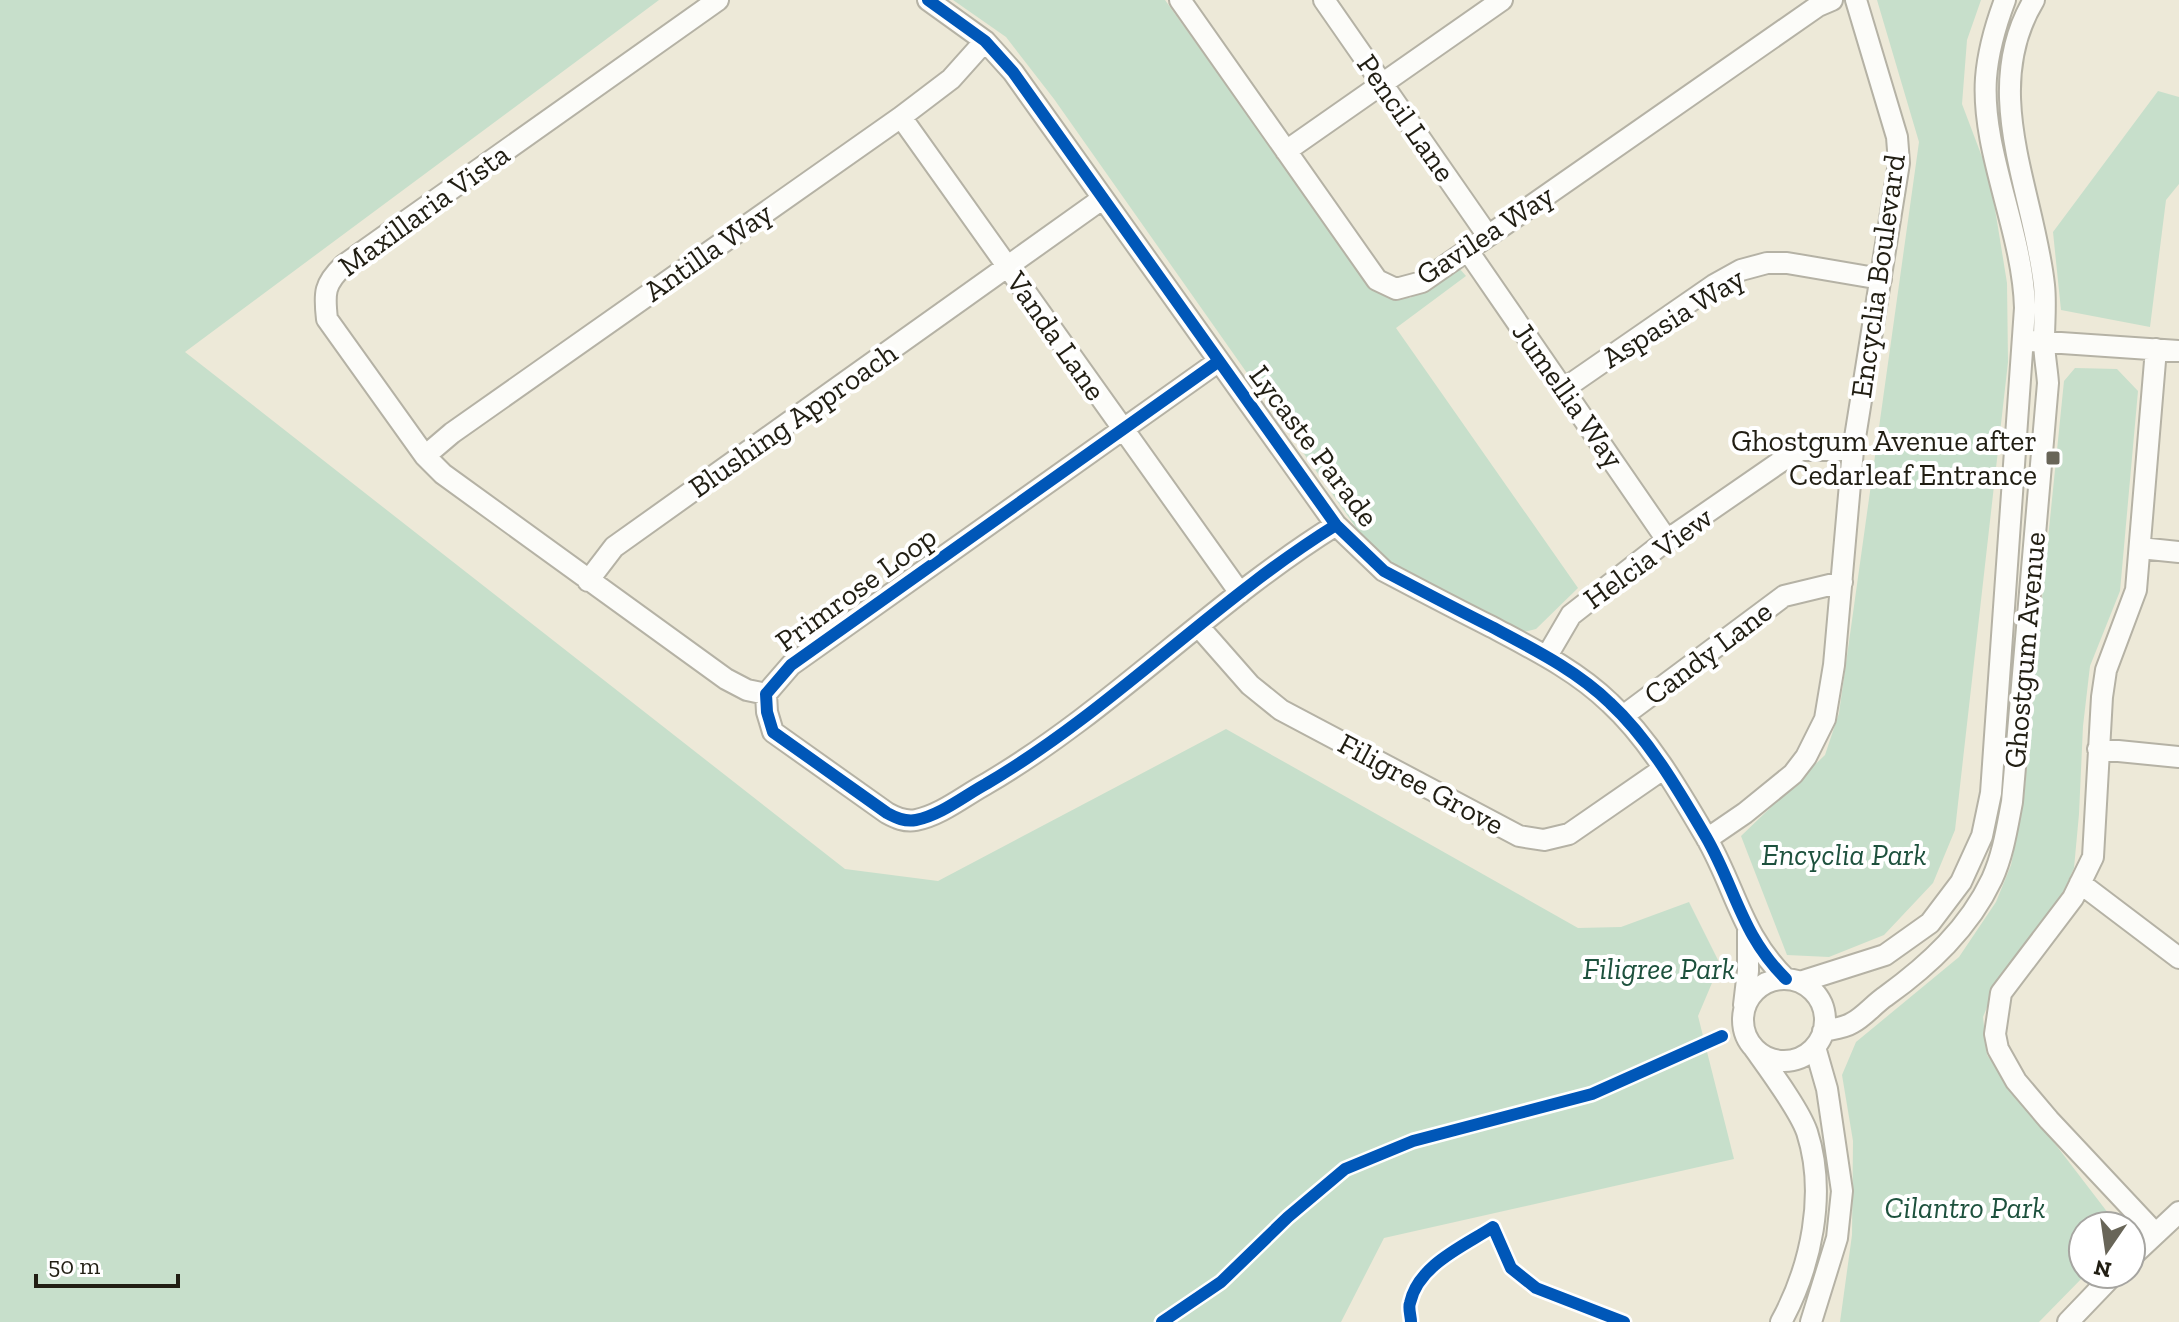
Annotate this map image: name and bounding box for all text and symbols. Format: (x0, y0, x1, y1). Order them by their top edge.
street label: Pencil Lane (1349, 47, 1463, 189)
street label: Maxillaria Vista (332, 136, 516, 284)
street label: Encyclia Boulevard (1843, 151, 1913, 400)
street label: Gavilea Way (1410, 177, 1561, 293)
street label: Antilla Way (637, 194, 780, 309)
street label: Aspasia Way (1595, 260, 1752, 376)
street label: Vanda Lane (998, 264, 1114, 407)
street label: Jumellia Way (1504, 315, 1632, 476)
street label: Blushing Approach (682, 335, 904, 505)
street label: Lycaste Parade (1242, 358, 1386, 534)
place label: Ghostgum Avenue after Cedarleaf Entrance (1731, 423, 2037, 493)
marker: Ghostgum Avenue after Cedarleaf Entrance (2044, 449, 2062, 467)
street label: Helcia View (1576, 499, 1720, 617)
street label: Primrose Loop (769, 519, 943, 659)
street label: Ghostgum Avenue (1997, 530, 2053, 770)
street label: Candy Lane (1637, 593, 1779, 713)
street label: Filigree Grove (1332, 725, 1510, 843)
park label: Encyclia Park (1761, 837, 1927, 873)
park label: Filigree Park (1583, 951, 1735, 987)
park label: Cilantro Park (1884, 1190, 2046, 1226)
north arrow (2067, 1210, 2147, 1290)
scale bar (36, 1238, 178, 1288)
text: 50 m (48, 1251, 101, 1280)
text: N (2091, 1254, 2114, 1284)

